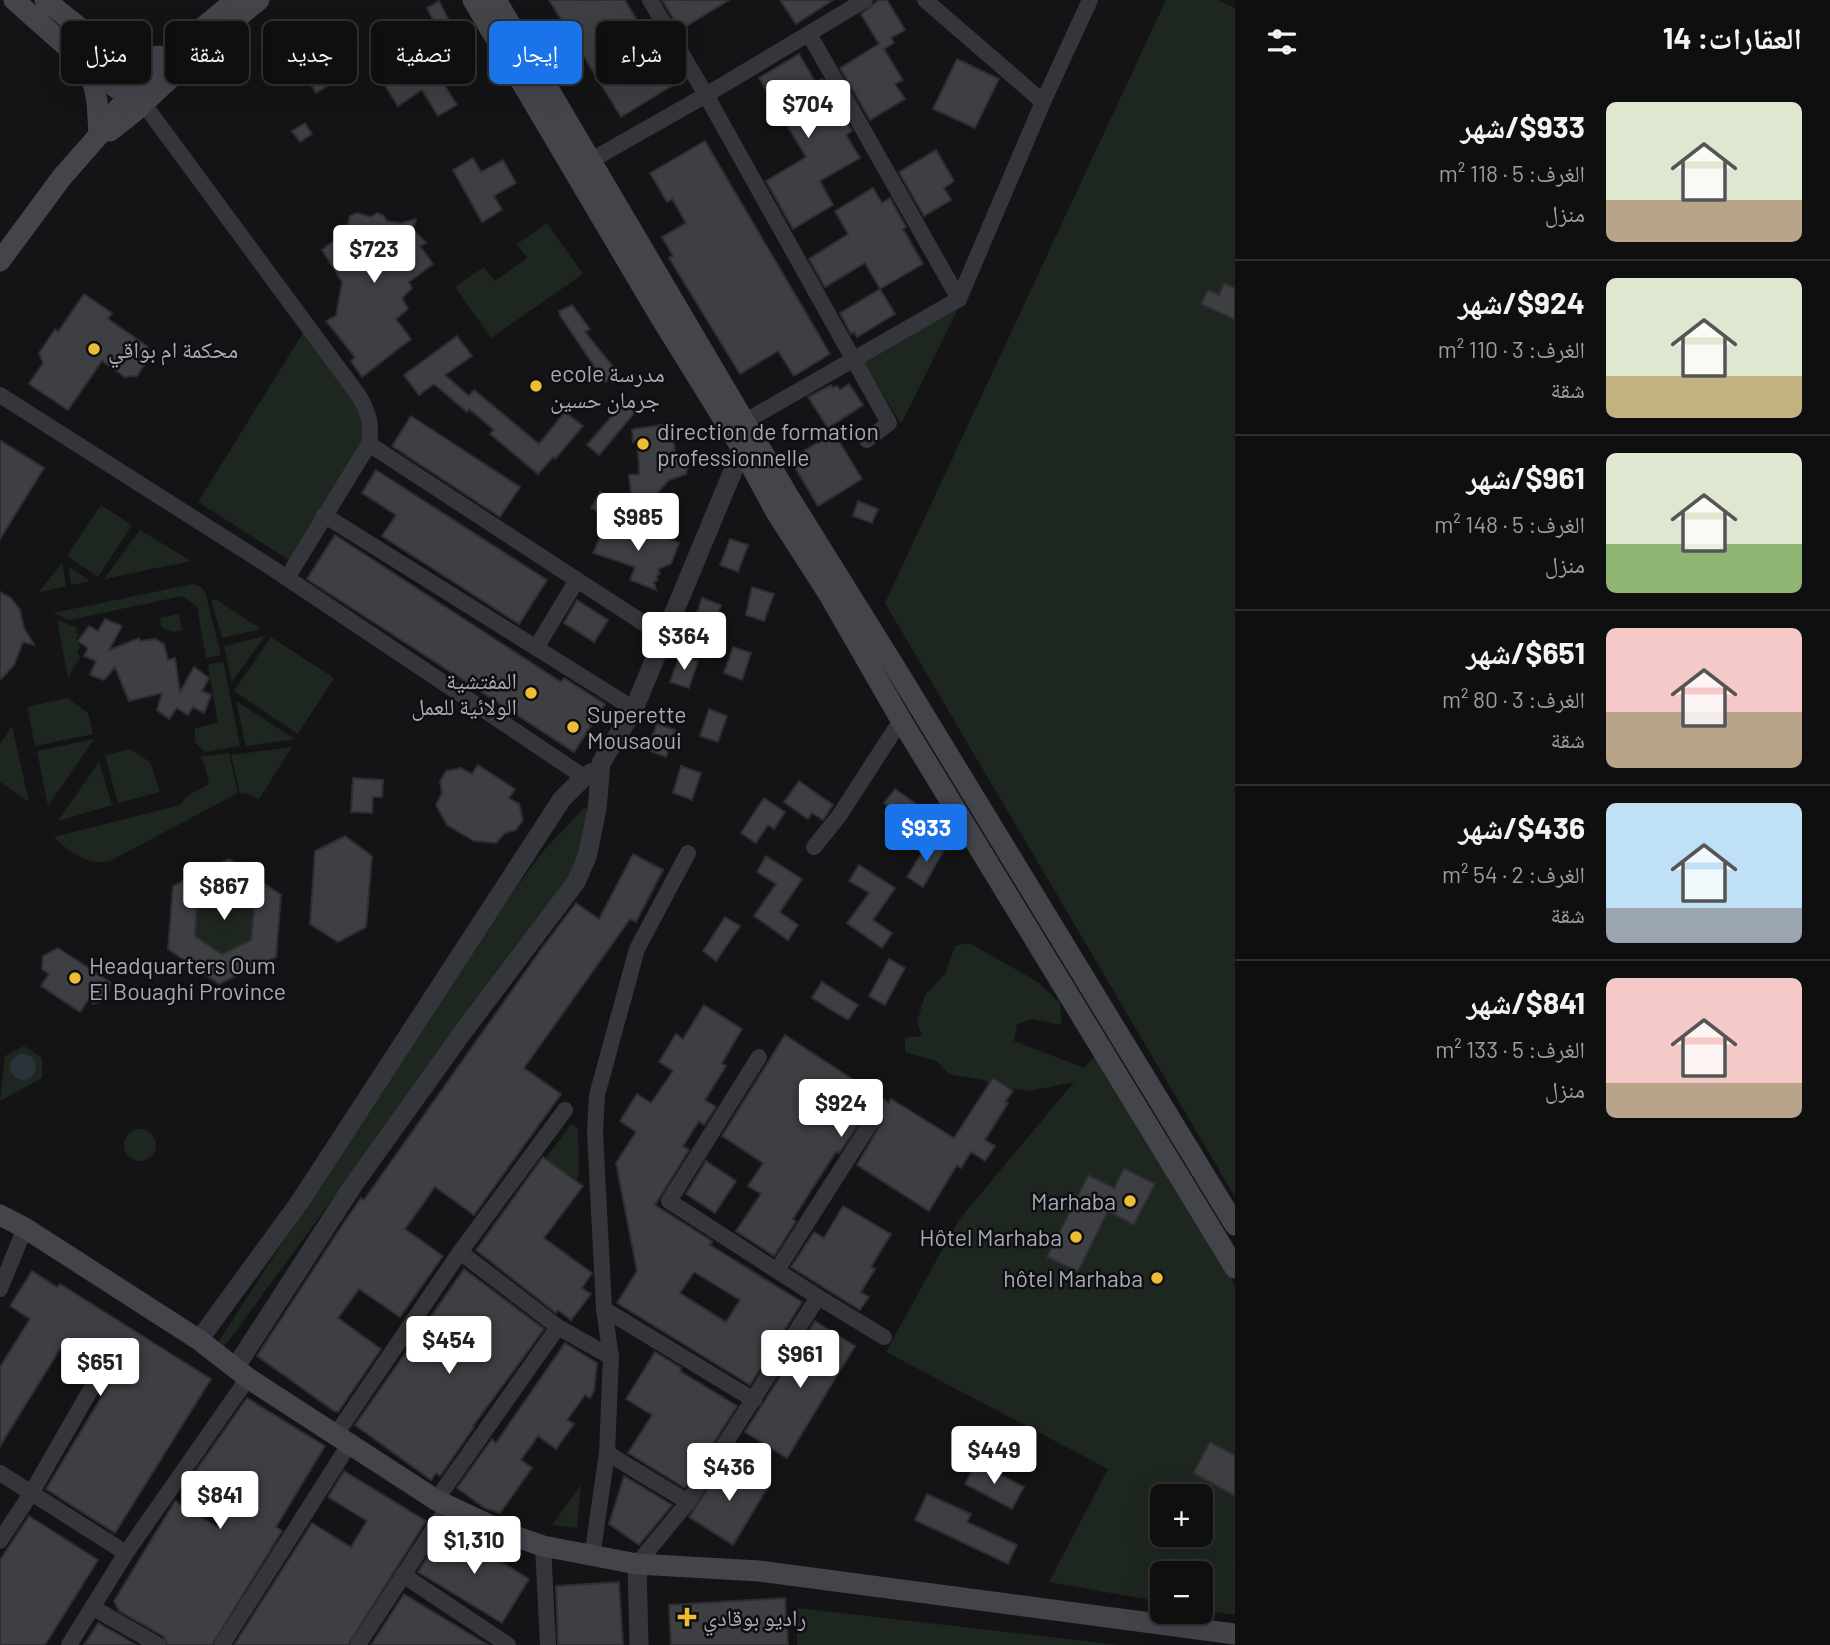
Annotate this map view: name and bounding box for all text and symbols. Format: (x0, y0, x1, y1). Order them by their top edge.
text: العقارات: 14 (1663, 19, 1802, 55)
chip: منزل (61, 21, 151, 84)
chip: شقة (165, 21, 249, 84)
chip: جديد (263, 21, 357, 84)
chip: تصفية (371, 21, 475, 84)
chip: إيجار (489, 21, 582, 84)
chip: شراء (596, 21, 686, 84)
icon: filters (1263, 23, 1301, 61)
pin: $704 (767, 80, 849, 140)
text: $704 (782, 89, 834, 117)
text: $933/شهر (1461, 108, 1585, 144)
icon: home (1662, 130, 1746, 214)
text: الغرف: 5 · 118 m² (1439, 159, 1585, 187)
text: منزل (1545, 199, 1585, 227)
pin: $723 (333, 226, 415, 285)
text: $723 (349, 234, 399, 262)
text: $924/شهر (1458, 284, 1585, 320)
icon: home (1662, 306, 1746, 390)
place label: محكمة ام بواقي (108, 335, 238, 369)
text: الغرف: 3 · 110 m² (1438, 335, 1585, 363)
marker: محكمة ام بواقي (86, 341, 102, 357)
place label: ecole مدرسة جرمان حسين (550, 359, 665, 414)
text: شقة (1551, 375, 1585, 403)
marker: ecole مدرسة جرمان حسين (528, 378, 544, 394)
place label: direction de formation professionnelle (657, 417, 879, 471)
marker: direction de formation professionnelle (635, 436, 651, 452)
text: $961/شهر (1466, 459, 1585, 495)
icon: home (1662, 481, 1746, 565)
pin: $985 (597, 494, 679, 553)
text: $985 (613, 502, 663, 530)
text: الغرف: 5 · 148 m² (1434, 510, 1585, 538)
text: منزل (1545, 550, 1585, 578)
pin: $364 (643, 612, 725, 672)
text: $364 (658, 621, 710, 649)
text: $651/شهر (1466, 634, 1585, 670)
icon: home (1662, 656, 1746, 740)
place label: المفتشية الولائية للعمل (411, 666, 517, 721)
marker: المفتشية الولائية للعمل (523, 685, 539, 701)
text: الغرف: 3 · 80 m² (1442, 685, 1585, 713)
place label: Superette Mousaoui (587, 700, 687, 754)
marker: Superette Mousaoui (565, 719, 581, 735)
text: شقة (1551, 725, 1585, 753)
pin: $933 (885, 804, 967, 864)
text: $436/شهر (1458, 809, 1585, 845)
text: $933 (901, 813, 951, 841)
icon: home (1662, 831, 1746, 915)
text: الغرف: 2 · 54 m² (1442, 860, 1585, 888)
pin: $867 (183, 862, 265, 922)
text: $867 (199, 871, 249, 899)
text: شقة (1551, 900, 1585, 928)
place label: Headquarters Oum El Bouaghi Province (89, 951, 286, 1005)
marker: Headquarters Oum El Bouaghi Province (67, 970, 83, 986)
text: $841/شهر (1467, 984, 1585, 1020)
icon: home (1662, 1006, 1746, 1090)
text: الغرف: 5 · 133 m² (1435, 1035, 1585, 1063)
text: منزل (1545, 1075, 1585, 1103)
pin: $924 (800, 1080, 882, 1139)
text: $924 (815, 1088, 867, 1116)
place label: Marhaba (1031, 1187, 1116, 1215)
marker: Marhaba (1122, 1193, 1138, 1209)
place label: Hôtel Marhaba (920, 1223, 1062, 1251)
marker: Hôtel Marhaba (1068, 1229, 1084, 1245)
place label: hôtel Marhaba (1003, 1264, 1143, 1292)
marker: hôtel Marhaba (1149, 1270, 1165, 1286)
pin: $454 (408, 1316, 490, 1376)
text: $454 (422, 1325, 476, 1353)
pin: $961 (759, 1330, 841, 1390)
pin: $651 (59, 1338, 141, 1398)
text: $961 (777, 1339, 823, 1367)
text: $651 (77, 1347, 123, 1375)
pin: $449 (953, 1426, 1035, 1486)
text: $449 (967, 1435, 1021, 1463)
pin: $436 (688, 1444, 770, 1503)
text: $436 (703, 1452, 755, 1480)
pin: $841 (179, 1472, 261, 1531)
text: $841 (197, 1480, 243, 1508)
map controls (1150, 1484, 1213, 1624)
button: + (1150, 1484, 1213, 1547)
pin: $1,310 (417, 1516, 531, 1576)
text: $1,310 (444, 1525, 505, 1553)
button: − (1150, 1561, 1213, 1624)
place label: راديو بوقادي (703, 1603, 806, 1637)
marker: راديو بوقادي (677, 1607, 697, 1627)

